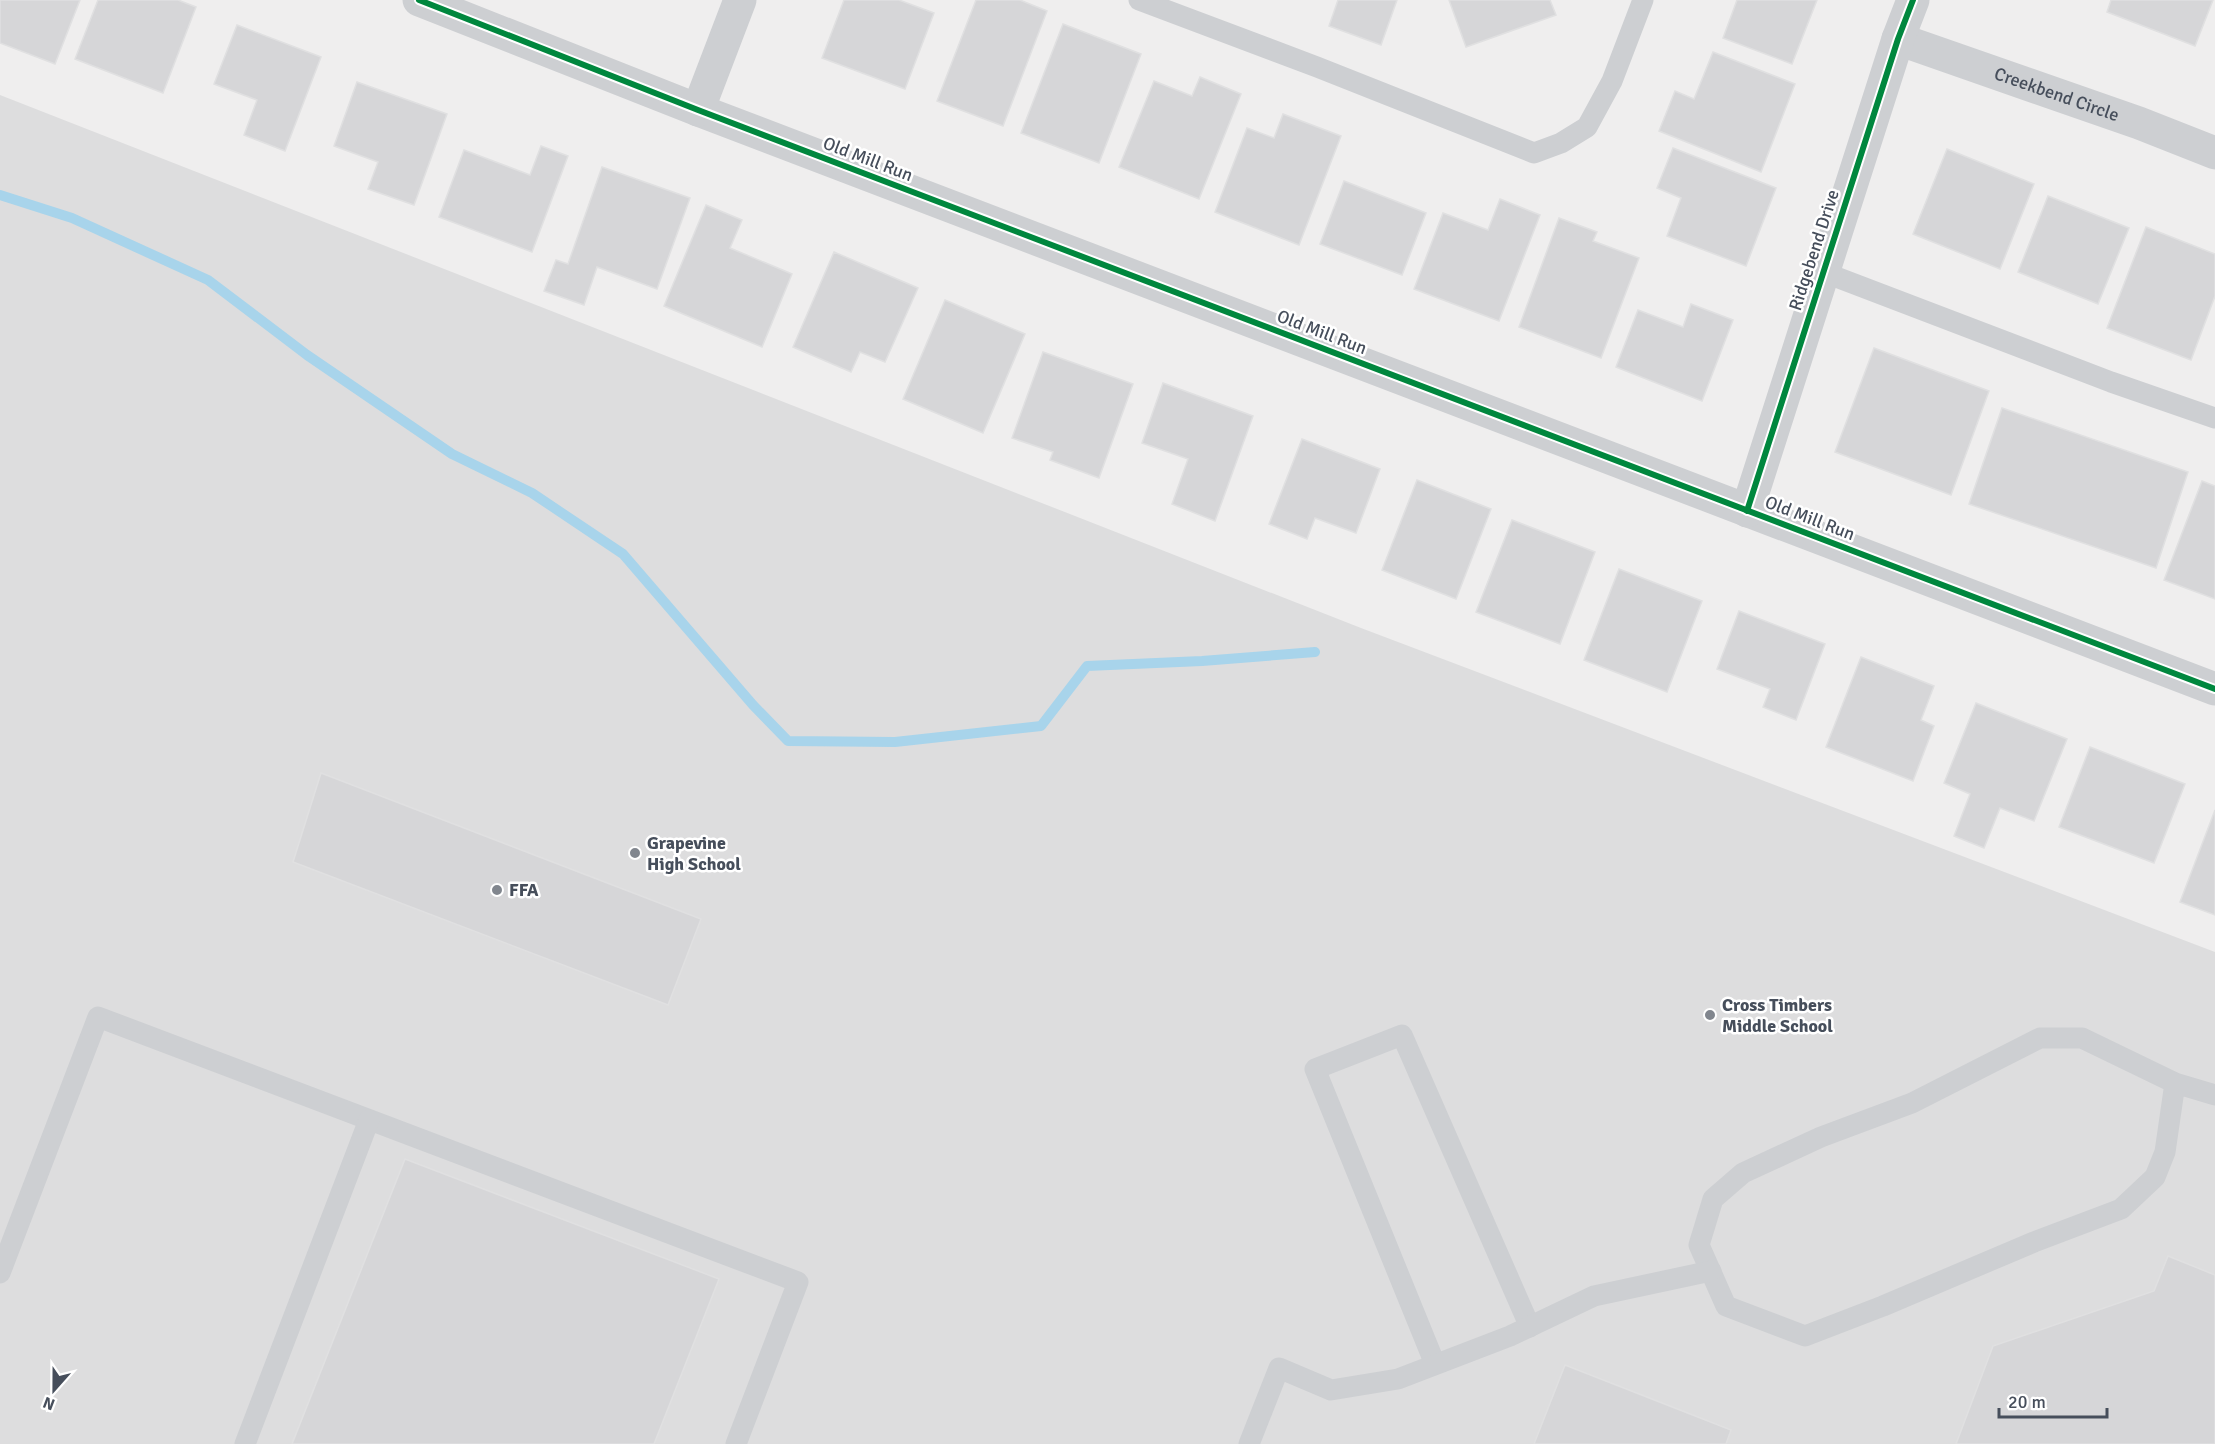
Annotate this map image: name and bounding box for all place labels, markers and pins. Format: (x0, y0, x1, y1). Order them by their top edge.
place label: Grapevine High School (647, 832, 741, 875)
marker: Grapevine High School (628, 846, 642, 860)
place label: FFA (509, 879, 539, 901)
marker: FFA (490, 883, 504, 897)
place label: Cross Timbers Middle School (1722, 994, 1833, 1037)
marker: Cross Timbers Middle School (1703, 1008, 1717, 1022)

